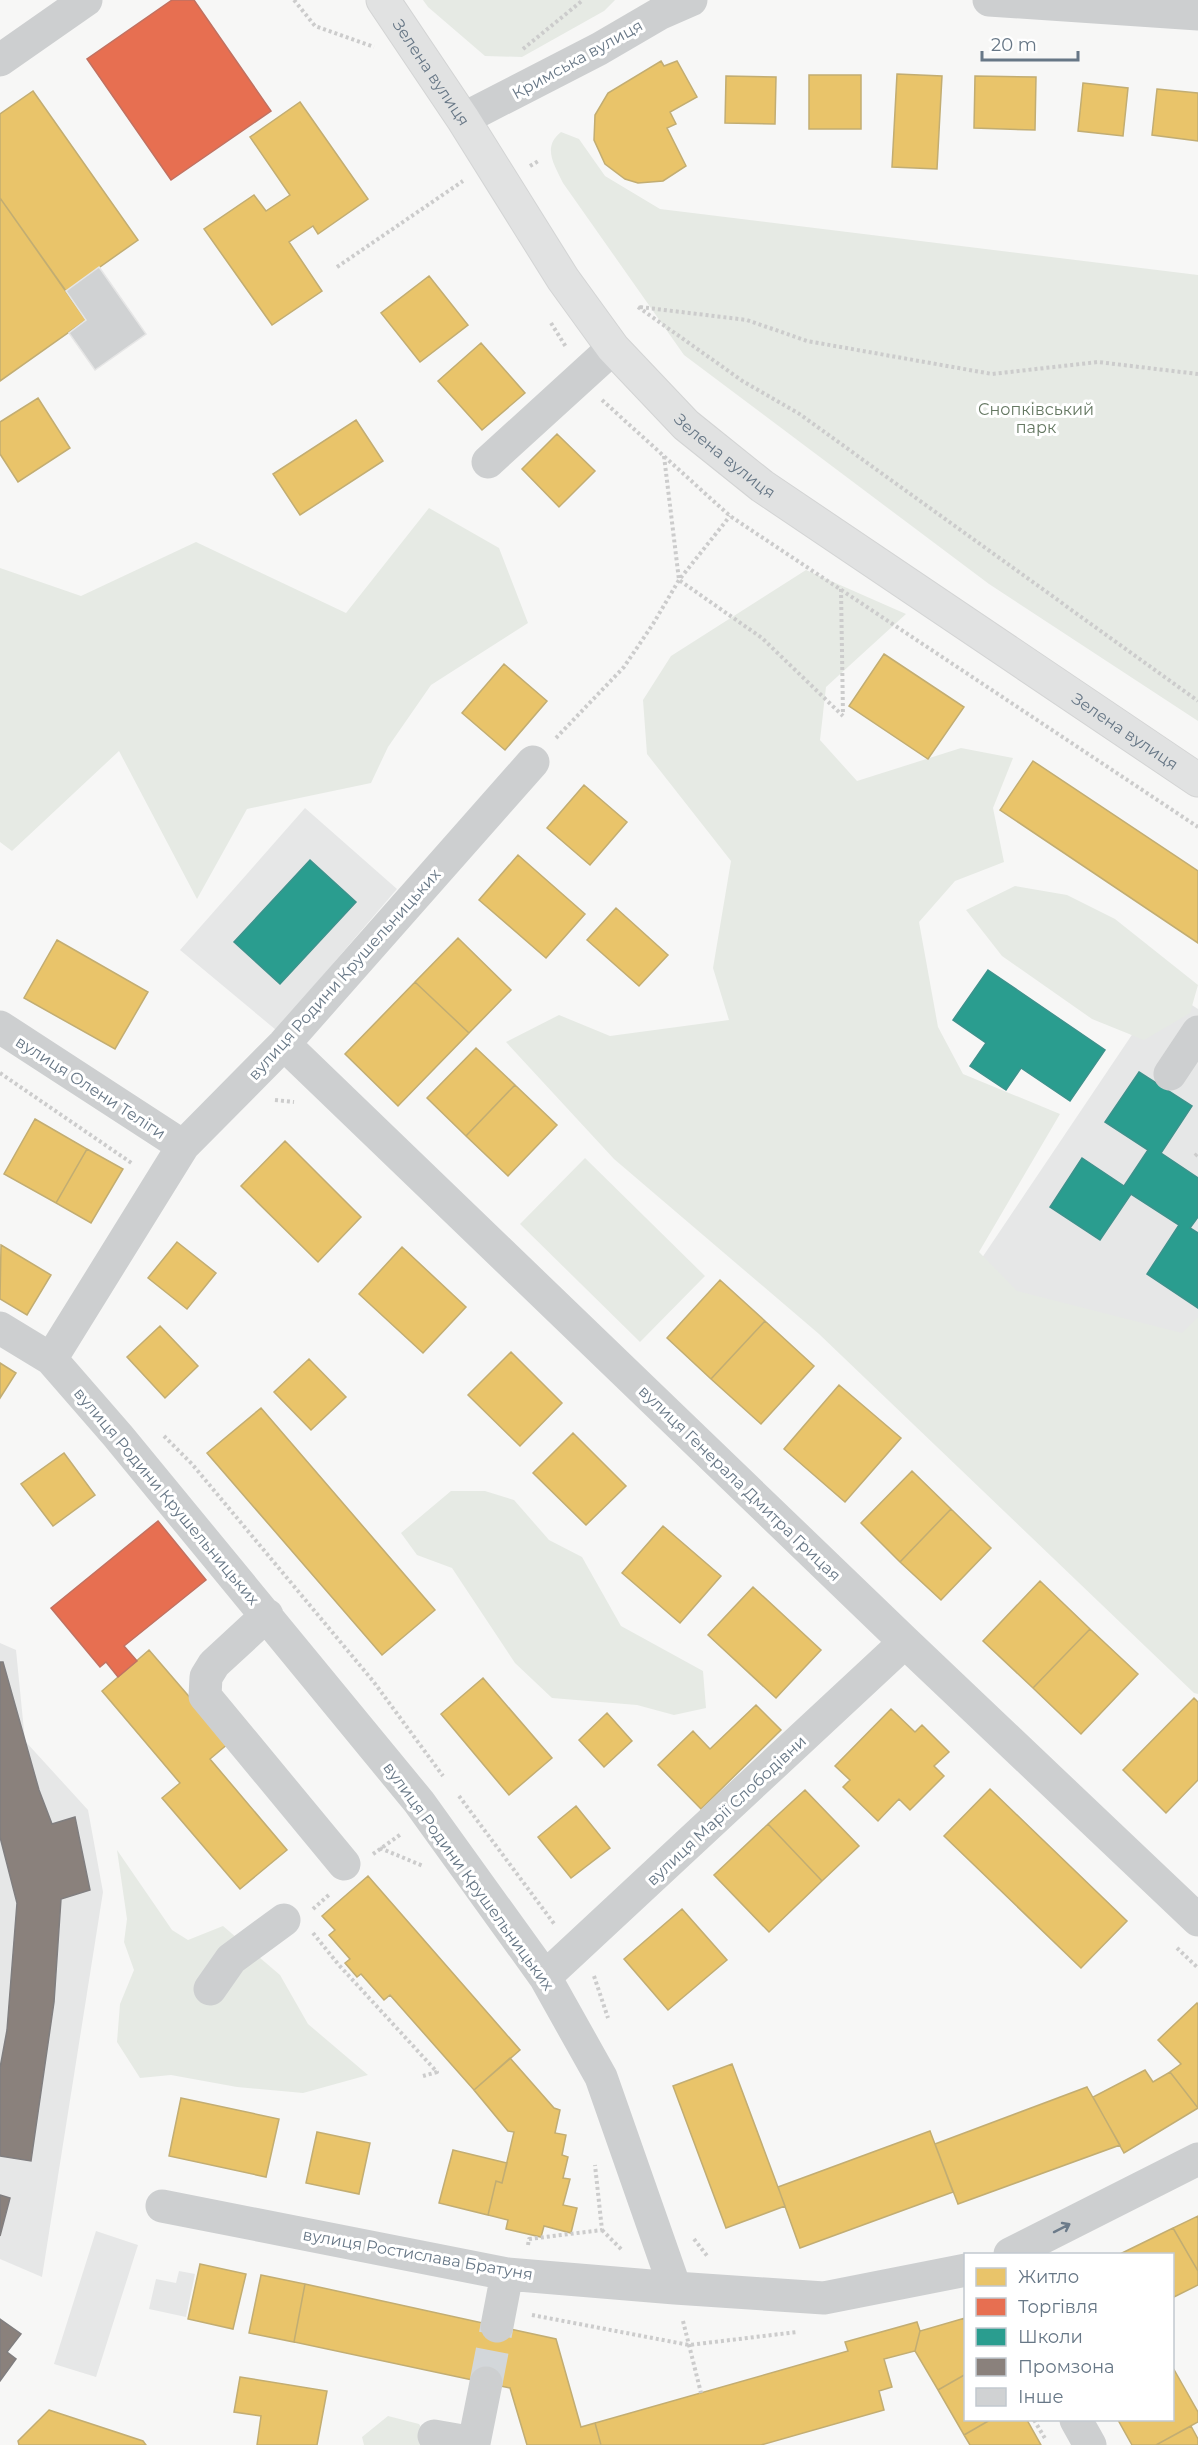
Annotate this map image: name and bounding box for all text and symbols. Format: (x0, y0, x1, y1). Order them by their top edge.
street label: Зелена вулиця (389, 16, 474, 129)
street label: Кримська вулиця (509, 16, 646, 103)
scale bar (982, 24, 1078, 62)
text: 20 m (991, 34, 1037, 56)
park label: Снопківський парк (978, 400, 1094, 437)
street label: Зелена вулиця (670, 410, 779, 502)
street label: Зелена вулиця (1068, 689, 1182, 774)
street label: вулиця Родини Крушельницьких (244, 864, 445, 1084)
street label: вулиця Олени Теліги (12, 1032, 169, 1143)
street label: вулиця Генерала Дмитра Грицая (635, 1382, 845, 1585)
street label: вулиця Родини Крушельницьких (70, 1384, 264, 1609)
street label: вулиця Марії Слободівни (643, 1731, 810, 1889)
street label: вулиця Родини Крушельницьких (379, 1758, 558, 1995)
one-way arrow (1053, 2222, 1071, 2233)
street label: вулиця Ростислава Братуня (301, 2225, 534, 2284)
legend (964, 2253, 1174, 2421)
text: Житло (1018, 2266, 1079, 2288)
text: Торгівля (1018, 2296, 1098, 2318)
text: Школи (1018, 2326, 1083, 2348)
text: Промзона (1018, 2356, 1115, 2378)
text: Інше (1018, 2386, 1064, 2408)

